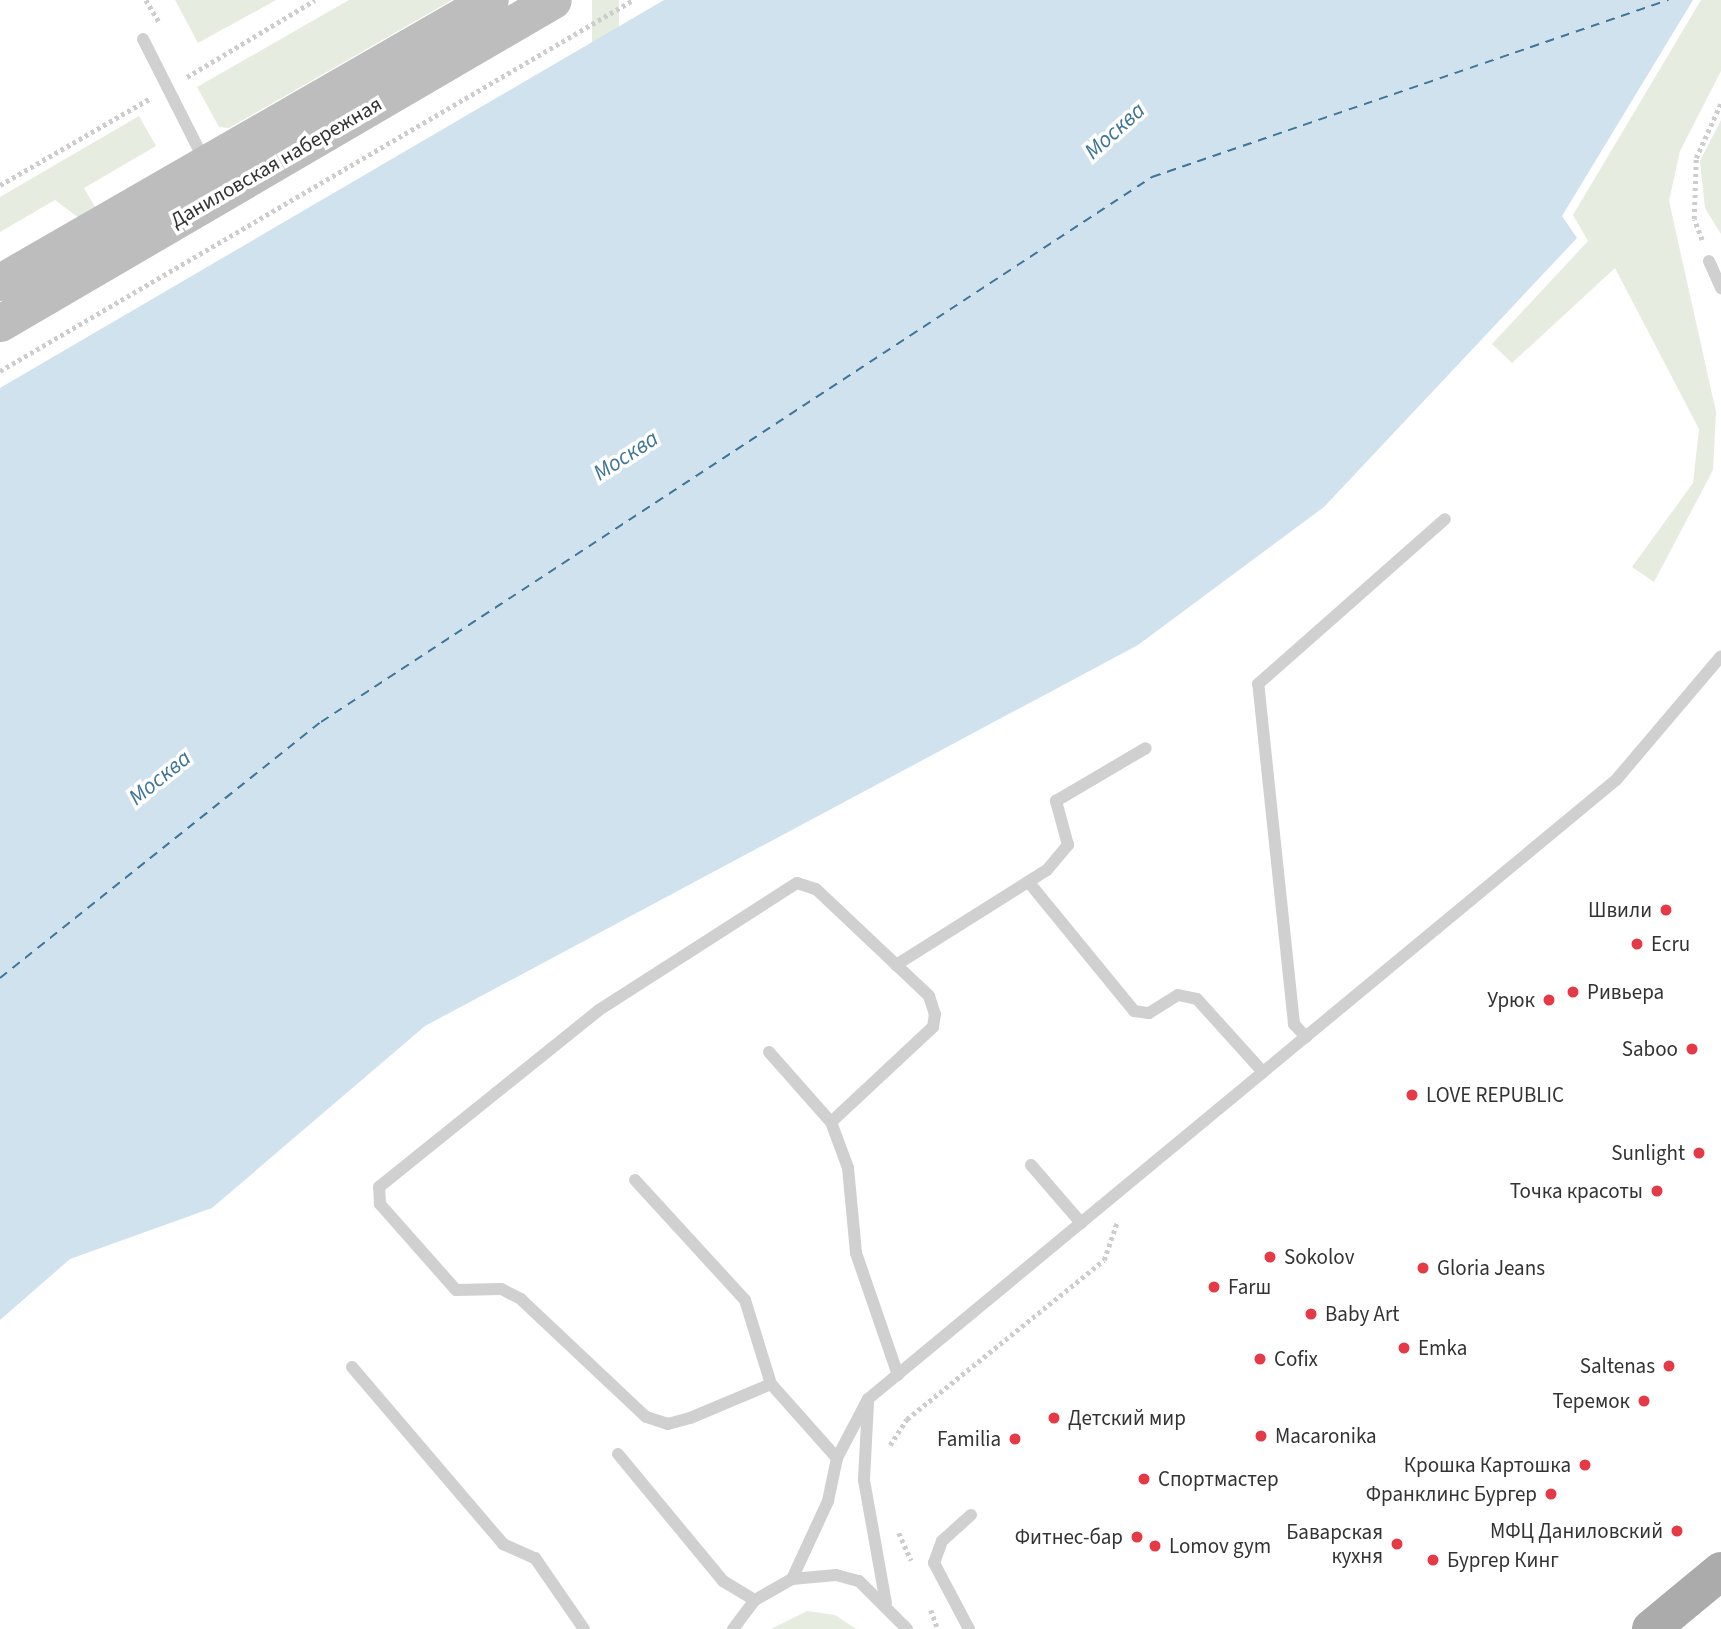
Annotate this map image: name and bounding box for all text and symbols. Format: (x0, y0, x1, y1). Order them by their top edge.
street label: Даниловская набережная (166, 91, 386, 233)
water label: Москва (1079, 97, 1151, 165)
water label: Москва (588, 425, 664, 487)
water label: Москва (123, 745, 197, 811)
place label: Швили (1588, 897, 1652, 923)
marker: Швили (1658, 902, 1674, 918)
place label: Ecru (1651, 931, 1690, 957)
marker: Ecru (1629, 936, 1645, 952)
place label: Ривьера (1587, 979, 1664, 1005)
marker: Ривьера (1565, 984, 1581, 1000)
place label: Урюк (1487, 987, 1535, 1013)
marker: Урюк (1541, 992, 1557, 1008)
place label: Saboo (1622, 1036, 1678, 1062)
marker: Saboo (1684, 1041, 1700, 1057)
place label: LOVE REPUBLIC (1426, 1082, 1564, 1108)
marker: LOVE REPUBLIC (1404, 1087, 1420, 1103)
place label: Sunlight (1611, 1140, 1685, 1166)
marker: Sunlight (1691, 1145, 1707, 1161)
place label: Точка красоты (1510, 1178, 1643, 1204)
marker: Точка красоты (1649, 1183, 1665, 1199)
place label: Sokolov (1284, 1244, 1354, 1270)
marker: Sokolov (1262, 1249, 1278, 1265)
place label: Gloria Jeans (1437, 1255, 1545, 1281)
marker: Gloria Jeans (1415, 1260, 1431, 1276)
place label: Farш (1228, 1274, 1271, 1300)
marker: Farш (1206, 1279, 1222, 1295)
place label: Baby Art (1325, 1301, 1399, 1327)
marker: Baby Art (1303, 1306, 1319, 1322)
place label: Emka (1418, 1335, 1467, 1361)
marker: Emka (1396, 1340, 1412, 1356)
place label: Cofix (1274, 1346, 1318, 1372)
marker: Cofix (1252, 1351, 1268, 1367)
place label: Saltenas (1580, 1353, 1655, 1379)
marker: Saltenas (1661, 1358, 1677, 1374)
place label: Теремок (1553, 1388, 1630, 1414)
marker: Теремок (1636, 1393, 1652, 1409)
place label: Детский мир (1068, 1405, 1186, 1431)
marker: Детский мир (1046, 1410, 1062, 1426)
place label: Macaronika (1275, 1423, 1377, 1449)
place label: Familia (937, 1426, 1001, 1452)
marker: Macaronika (1253, 1428, 1269, 1444)
marker: Familia (1007, 1431, 1023, 1447)
place label: Крошка Картошка (1404, 1452, 1571, 1478)
marker: Крошка Картошка (1577, 1457, 1593, 1473)
place label: Спортмастер (1158, 1466, 1279, 1492)
marker: Спортмастер (1136, 1471, 1152, 1487)
place label: Франклинс Бургер (1366, 1481, 1537, 1507)
marker: Франклинс Бургер (1543, 1486, 1559, 1502)
place label: МФЦ Даниловский (1490, 1518, 1663, 1544)
place label: Баварская кухня (1286, 1519, 1383, 1569)
marker: МФЦ Даниловский (1669, 1523, 1685, 1539)
place label: Фитнес-бар (1015, 1524, 1123, 1550)
marker: Фитнес-бар (1129, 1529, 1145, 1545)
place label: Lomov gym (1169, 1533, 1271, 1559)
marker: Баварская кухня (1389, 1536, 1405, 1552)
marker: Lomov gym (1147, 1538, 1163, 1554)
place label: Бургер Кинг (1447, 1547, 1559, 1573)
marker: Бургер Кинг (1425, 1552, 1441, 1568)

